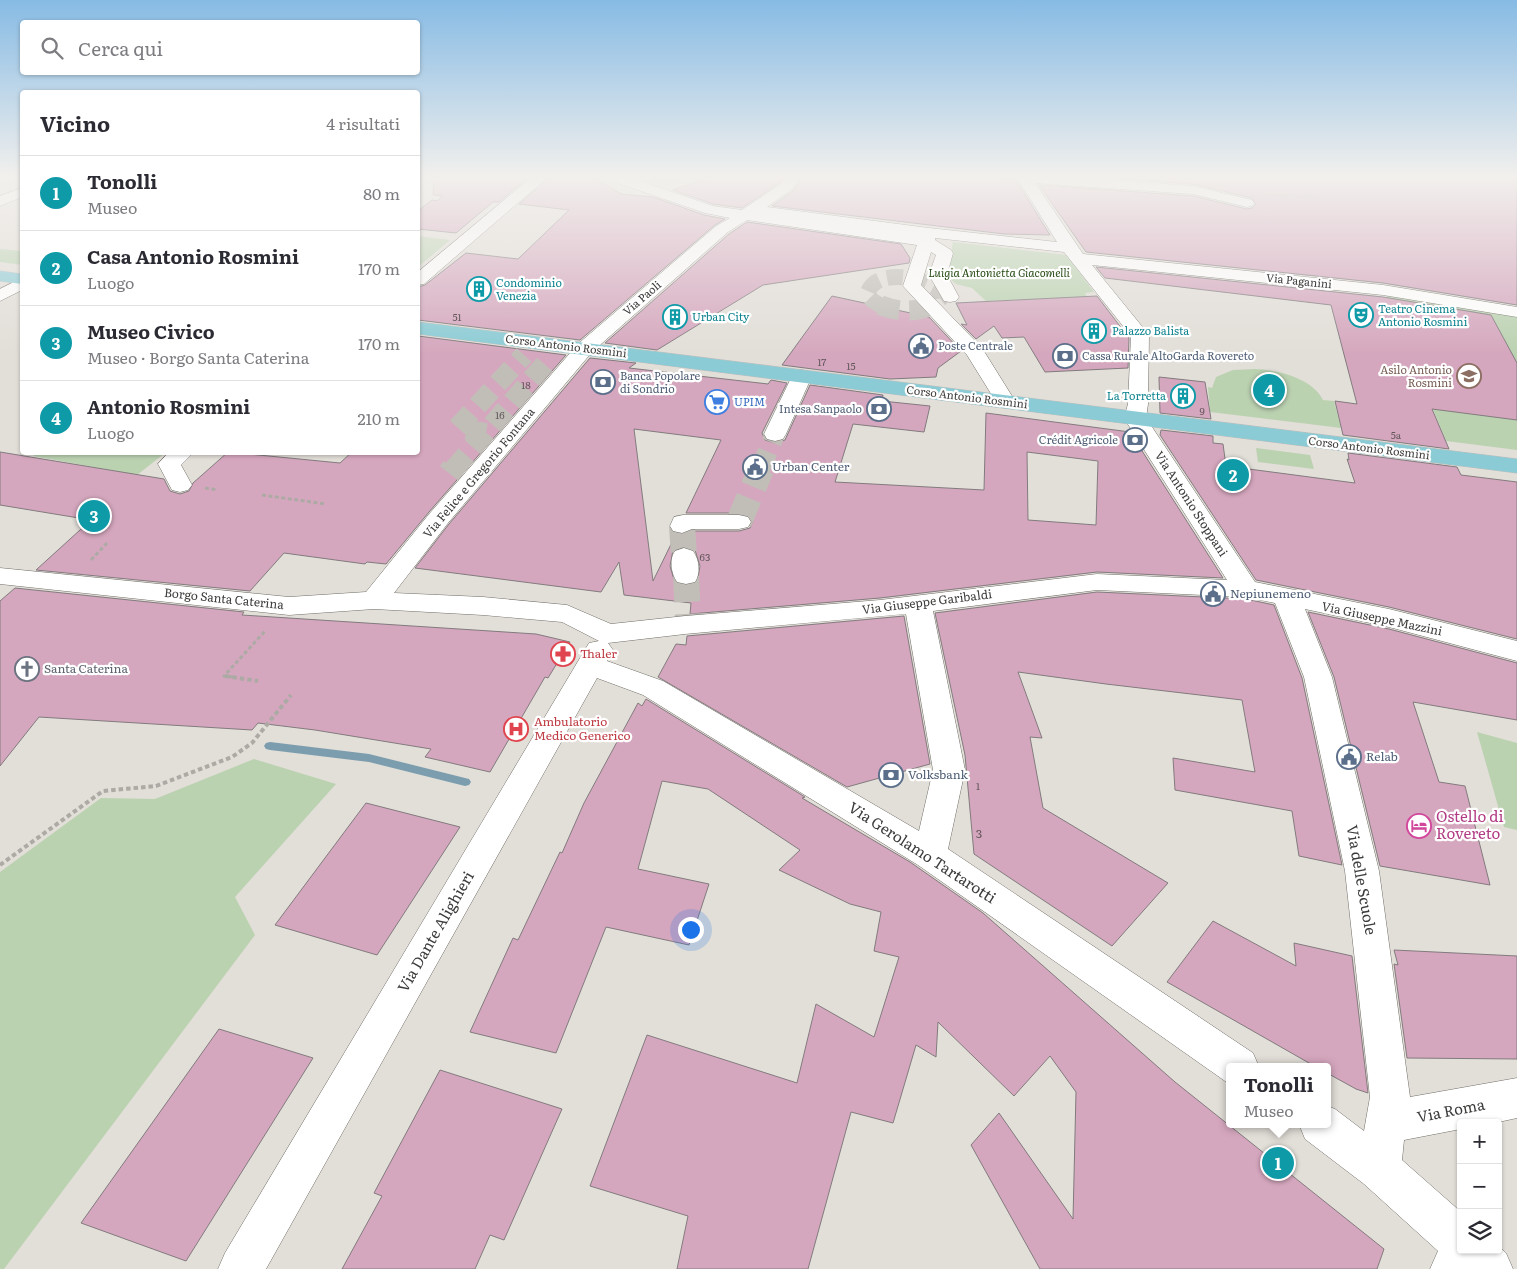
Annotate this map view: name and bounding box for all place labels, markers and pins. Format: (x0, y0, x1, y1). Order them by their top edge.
place label: Condominio Venezia (496, 274, 562, 303)
building icon: Condominio Venezia (466, 276, 492, 302)
place label: Teatro Cinema Antonio Rosmini (1378, 300, 1468, 329)
theatre icon: Teatro Cinema Antonio Rosmini (1348, 302, 1374, 328)
building icon: Urban City (662, 304, 688, 330)
place label: Urban City (692, 308, 750, 324)
building icon: Palazzo Balista (1081, 318, 1107, 344)
place label: Palazzo Balista (1112, 322, 1189, 338)
public building icon: Poste Centrale (908, 333, 934, 359)
place label: Poste Centrale (938, 337, 1013, 353)
bank icon: Cassa Rurale AltoGarda Rovereto (1052, 343, 1078, 369)
place label: Cassa Rurale AltoGarda Rovereto (1082, 347, 1254, 363)
place label: Asilo Antonio Rosmini (1380, 361, 1452, 390)
school or university icon: Asilo Antonio Rosmini (1456, 363, 1482, 389)
place label: Banca Popolare di Sondrio (620, 367, 701, 396)
bank icon: Banca Popolare di Sondrio (590, 369, 616, 395)
pin: 4 (1253, 371, 1285, 409)
building icon: La Torretta (1170, 383, 1196, 409)
place label: La Torretta (1107, 387, 1166, 403)
supermarket icon: UPIM (704, 389, 730, 415)
place label: UPIM (734, 393, 765, 409)
bank icon: Intesa Sanpaolo (866, 396, 892, 422)
place label: Intesa Sanpaolo (779, 400, 862, 416)
bank icon: Crédit Agricole (1122, 427, 1148, 453)
place label: Crédit Agricole (1039, 431, 1118, 447)
public building icon: Urban Center (742, 454, 768, 480)
pin: 2 (1217, 456, 1249, 494)
place label: Urban Center (772, 457, 850, 475)
pin: 3 (78, 497, 110, 535)
public building icon: Nepiunemeno (1200, 581, 1226, 607)
place label: Nepiunemeno (1230, 584, 1311, 602)
pharmacy icon: Thaler (550, 641, 576, 667)
place label: Thaler (580, 644, 617, 662)
church icon: Santa Caterina (14, 656, 40, 682)
place label: Santa Caterina (44, 659, 128, 677)
place label: Ambulatorio Medico Generico (534, 712, 630, 744)
hospital icon: Ambulatorio Medico Generico (503, 716, 529, 742)
public building icon: Relab (1336, 744, 1362, 770)
place label: Relab (1366, 747, 1398, 765)
bank icon: Volksbank (878, 762, 904, 788)
place label: Volksbank (908, 765, 969, 783)
place label: Ostello di Rovereto (1436, 804, 1503, 844)
hotel icon: Ostello di Rovereto (1406, 813, 1432, 839)
pin: 1 (1262, 1144, 1294, 1182)

